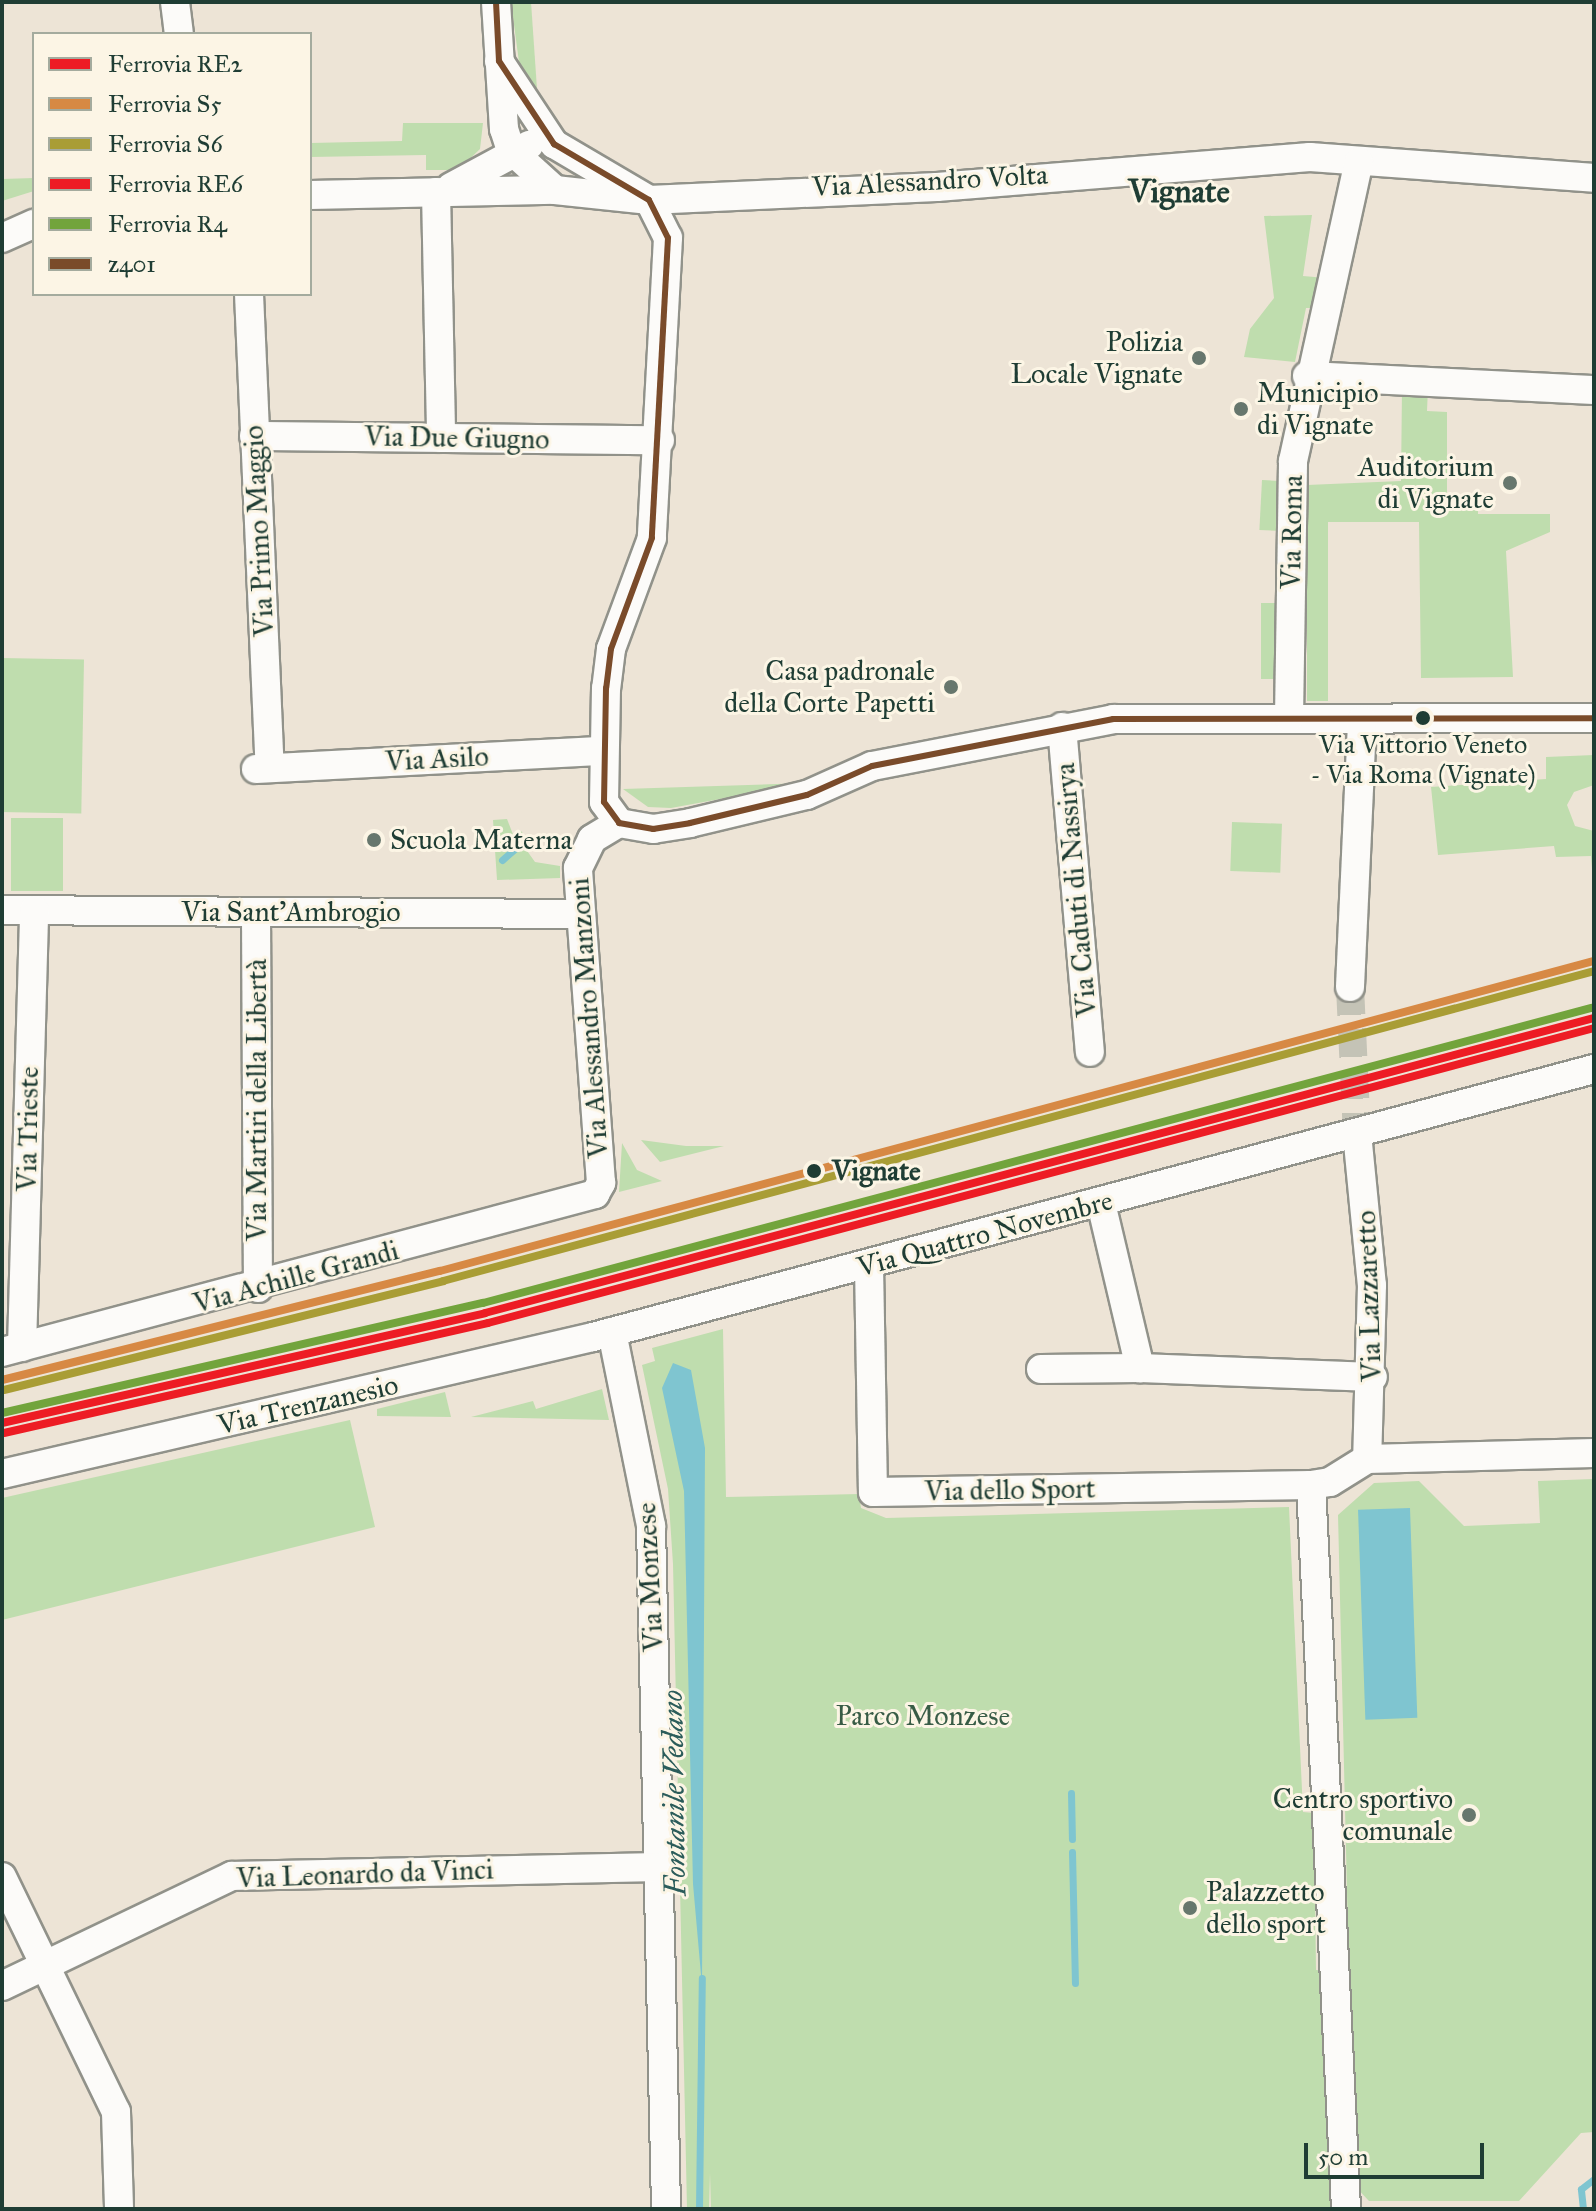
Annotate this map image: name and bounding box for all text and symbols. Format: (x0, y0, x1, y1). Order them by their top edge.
legend (32, 32, 312, 296)
text: Ferrovia RE2 (108, 49, 243, 79)
text: Ferrovia S5 (108, 89, 222, 119)
text: Ferrovia S6 (108, 129, 223, 159)
street label: Via Alessandro Volta (811, 158, 1049, 204)
text: Ferrovia RE6 (108, 169, 243, 199)
district label: Vignate (1128, 173, 1230, 211)
text: Ferrovia R4 (108, 209, 227, 239)
text: z401 (108, 249, 156, 279)
place label: Polizia Locale Vignate (1010, 325, 1183, 391)
marker: Polizia Locale Vignate (1190, 349, 1208, 367)
place label: Municipio di Vignate (1257, 376, 1379, 442)
marker: Municipio di Vignate (1232, 400, 1250, 418)
street label: Via Due Giugno (364, 420, 550, 456)
street label: Via Primo Maggio (237, 425, 281, 637)
place label: Auditorium di Vignate (1358, 450, 1494, 516)
marker: Auditorium di Vignate (1501, 474, 1519, 492)
street label: Via Roma (1274, 475, 1310, 589)
place label: Casa padronale della Corte Papetti (724, 654, 935, 720)
marker: Casa padronale della Corte Papetti (942, 678, 960, 696)
marker: Via Vittorio Veneto - Via Roma (Vignate) (1415, 710, 1431, 726)
place label: Via Vittorio Veneto - Via Roma (Vignate) (1310, 729, 1536, 790)
street label: Via Asilo (384, 740, 490, 778)
street label: Via Caduti di Nassirya (1048, 762, 1104, 1018)
place label: Scuola Materna (390, 823, 572, 857)
marker: Scuola Materna (365, 831, 383, 849)
street label: Via Alessandro Manzoni (562, 877, 616, 1159)
street label: Via Sant'Ambrogio (181, 895, 401, 929)
street label: Via Martiri della Libertà (240, 959, 274, 1241)
street label: Via Trieste (10, 1066, 46, 1192)
place label: Vignate (832, 1154, 921, 1188)
marker: Vignate (803, 1160, 825, 1182)
street label: Via Quattro Novembre (854, 1184, 1116, 1284)
street label: Via Lazzaretto (1349, 1210, 1389, 1382)
street label: Via Achille Grandi (190, 1233, 402, 1321)
street label: Via Trenzanesio (214, 1368, 402, 1442)
street label: Via dello Sport (924, 1472, 1096, 1508)
street label: Via Monzese (629, 1501, 671, 1653)
water label: Fontanile Vedano (654, 1690, 694, 1896)
park label: Parco Monzese (836, 1699, 1010, 1733)
place label: Centro sportivo comunale (1273, 1782, 1453, 1848)
marker: Centro sportivo comunale (1460, 1806, 1478, 1824)
street label: Via Leonardo da Vinci (236, 1853, 494, 1895)
place label: Palazzetto dello sport (1206, 1875, 1326, 1941)
marker: Palazzetto dello sport (1181, 1899, 1199, 1917)
scale bar (1308, 2127, 1488, 2177)
text: 50 m (1318, 2142, 1368, 2172)

